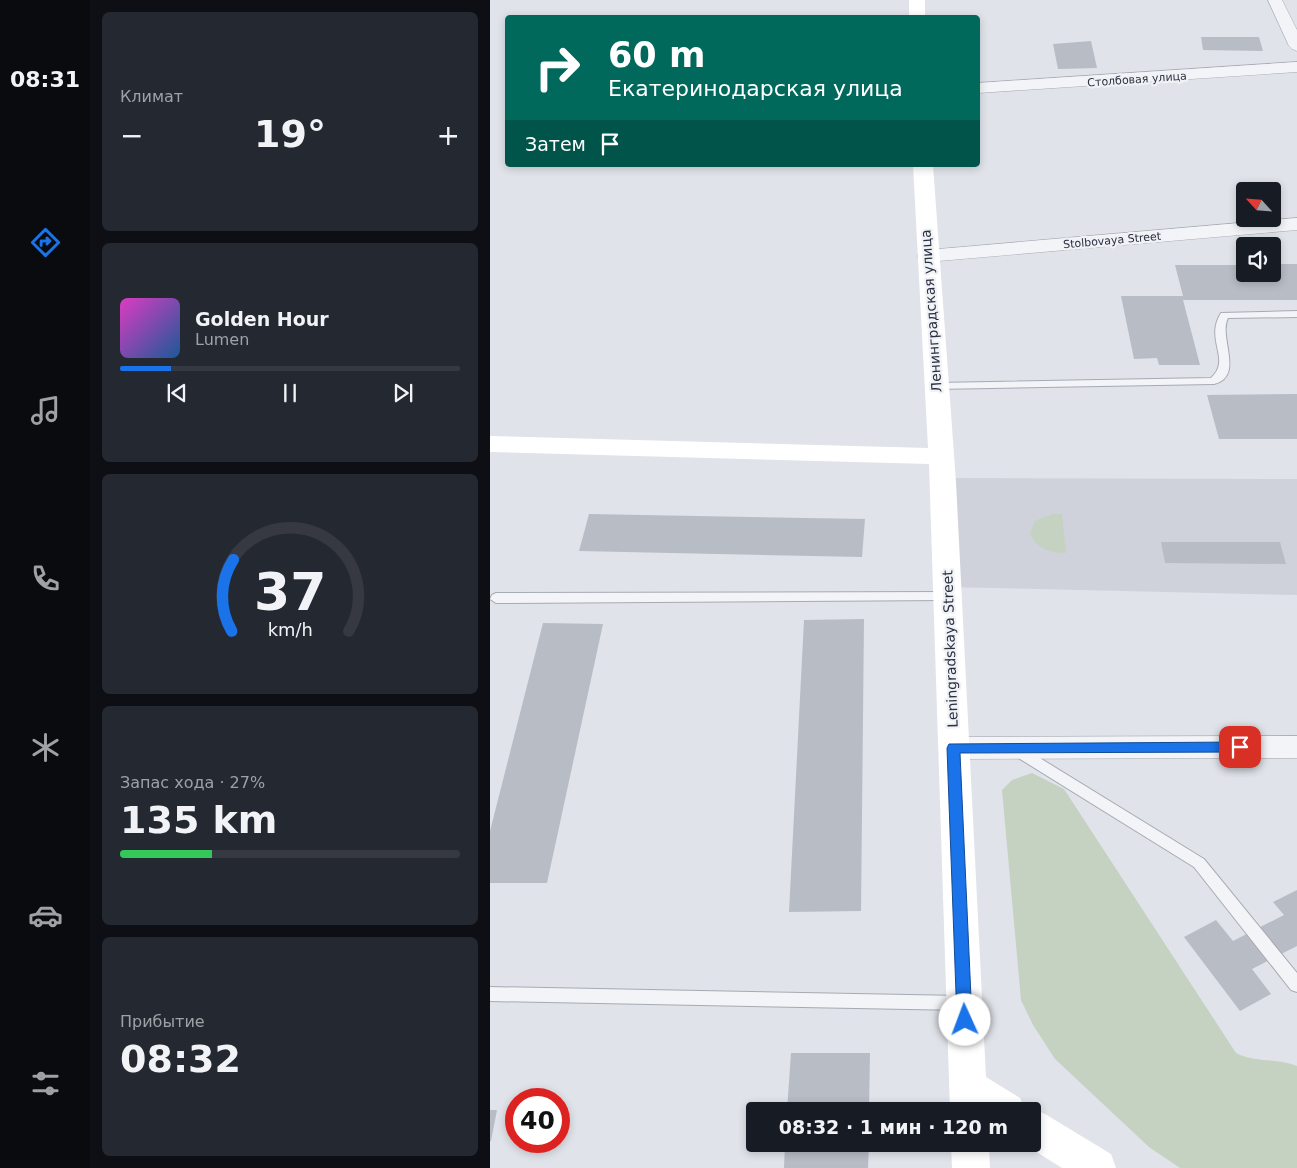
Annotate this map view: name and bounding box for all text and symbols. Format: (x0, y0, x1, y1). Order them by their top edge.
icon: right (525, 35, 590, 100)
text: 60 m (608, 35, 705, 75)
text: 08:31 (10, 67, 80, 92)
street label: Столбовая улица (1087, 70, 1187, 89)
text: Екатеринодарская улица (608, 76, 903, 101)
text: Климат (120, 87, 183, 106)
text: 19° (254, 112, 326, 156)
text: − (120, 119, 143, 152)
text: + (437, 119, 460, 152)
icon: arrive (596, 130, 624, 158)
text: Затем (525, 133, 586, 155)
north arrow (1236, 182, 1281, 228)
map controls (1236, 182, 1281, 282)
icon: directions (28, 225, 63, 260)
street label: Ленинградская улица (917, 229, 945, 393)
street label: Stolbovaya Street (1063, 230, 1162, 251)
button: sound (1236, 237, 1281, 282)
text: Golden Hour (195, 308, 329, 330)
text: Lumen (195, 330, 249, 349)
icon: previous (163, 379, 191, 407)
icon: pause (276, 379, 304, 407)
icon: next (389, 379, 417, 407)
icon: music (28, 393, 63, 428)
icon: phone (28, 561, 63, 596)
text: 37 (254, 562, 326, 622)
street label: Leningradskaya Street (939, 570, 961, 728)
text: km/h (267, 619, 313, 640)
pin (1219, 726, 1261, 768)
icon: climate (28, 730, 63, 765)
icon: arrive (1226, 733, 1254, 761)
text: Запас хода · 27% (120, 773, 265, 792)
text: 135 km (120, 798, 277, 842)
icon: car (28, 898, 63, 933)
position arrow (938, 993, 990, 1045)
text: Прибытие (120, 1012, 205, 1031)
text: 08:32 (120, 1037, 241, 1081)
icon: filters (28, 1066, 63, 1101)
speed limit sign: 40 (505, 1088, 570, 1153)
text: 08:32 · 1 мин · 120 m (779, 1116, 1008, 1138)

